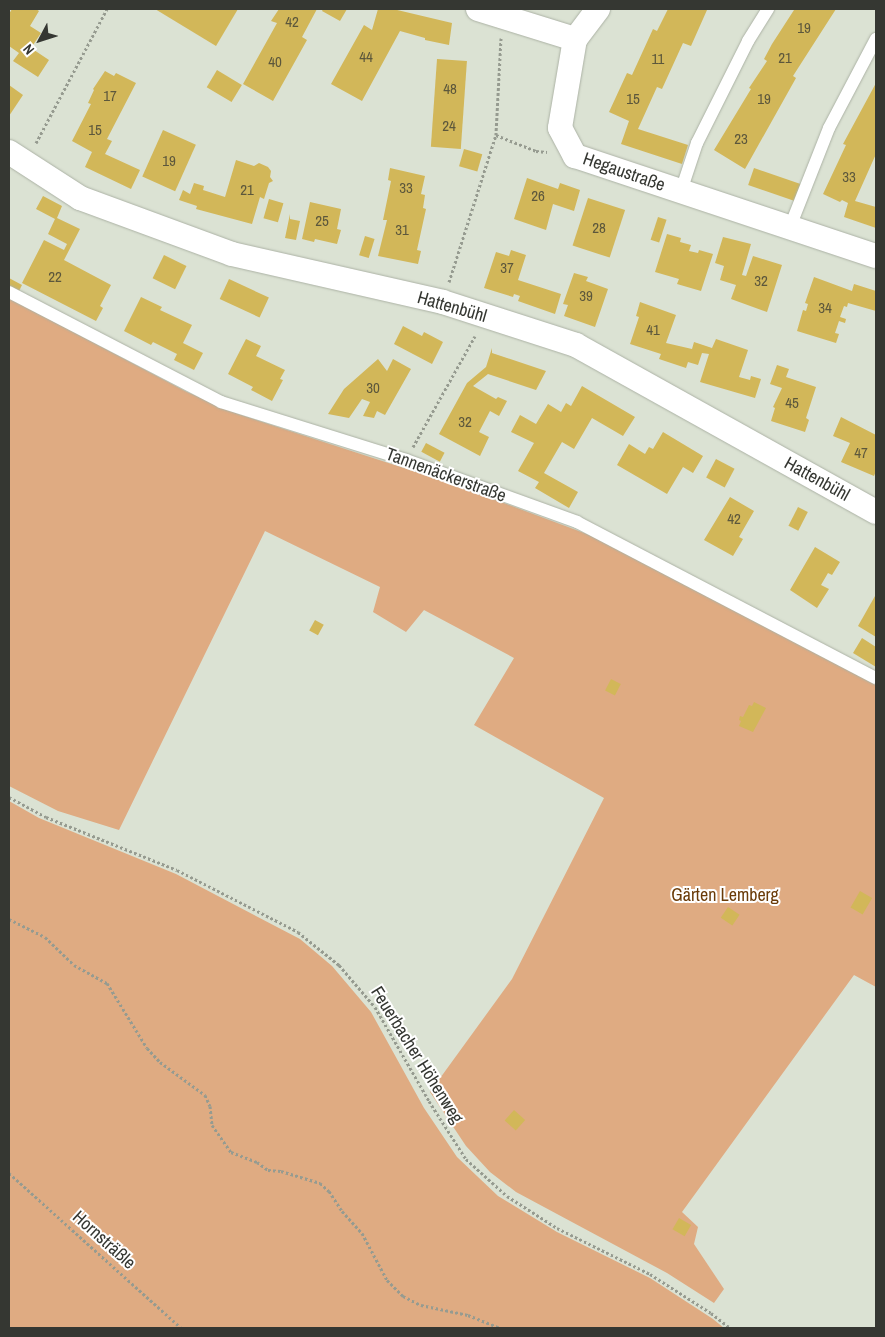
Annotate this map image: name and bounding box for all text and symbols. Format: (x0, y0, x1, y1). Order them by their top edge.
house number: 42 (285, 13, 299, 31)
north arrow (15, 15, 65, 65)
house number: 19 (797, 19, 811, 37)
text: N (19, 41, 38, 59)
house number: 44 (359, 48, 373, 66)
house number: 21 (778, 49, 792, 67)
house number: 11 (652, 50, 664, 68)
house number: 40 (268, 53, 282, 71)
house number: 48 (443, 80, 457, 98)
house number: 17 (103, 87, 117, 105)
house number: 15 (626, 90, 640, 108)
house number: 19 (757, 90, 771, 108)
house number: 24 (442, 117, 456, 135)
house number: 15 (88, 121, 102, 139)
house number: 23 (734, 130, 748, 148)
street label: Hegaustraße (580, 148, 668, 196)
house number: 19 (162, 152, 176, 170)
house number: 33 (842, 168, 856, 186)
house number: 33 (399, 179, 413, 197)
house number: 21 (240, 181, 254, 199)
house number: 26 (531, 187, 545, 205)
house number: 25 (315, 212, 329, 230)
house number: 28 (592, 219, 606, 237)
house number: 31 (395, 221, 409, 239)
house number: 37 (500, 259, 514, 277)
house number: 22 (48, 268, 62, 286)
house number: 32 (754, 272, 768, 290)
street label: Hattenbühl (415, 287, 489, 327)
house number: 39 (579, 287, 593, 305)
house number: 34 (818, 299, 832, 317)
house number: 41 (646, 321, 660, 339)
house number: 30 (366, 379, 380, 397)
house number: 45 (785, 394, 799, 412)
house number: 32 (458, 413, 472, 431)
street label: Tannenäckerstraße (383, 443, 509, 507)
house number: 47 (854, 444, 868, 462)
street label: Hattenbühl (781, 452, 853, 506)
house number: 42 (727, 510, 741, 528)
park label: Gärten Lemberg (671, 884, 779, 906)
street label: Feuerbacher Höhenweg (366, 982, 468, 1128)
street label: Hornsträßle (68, 1206, 140, 1274)

